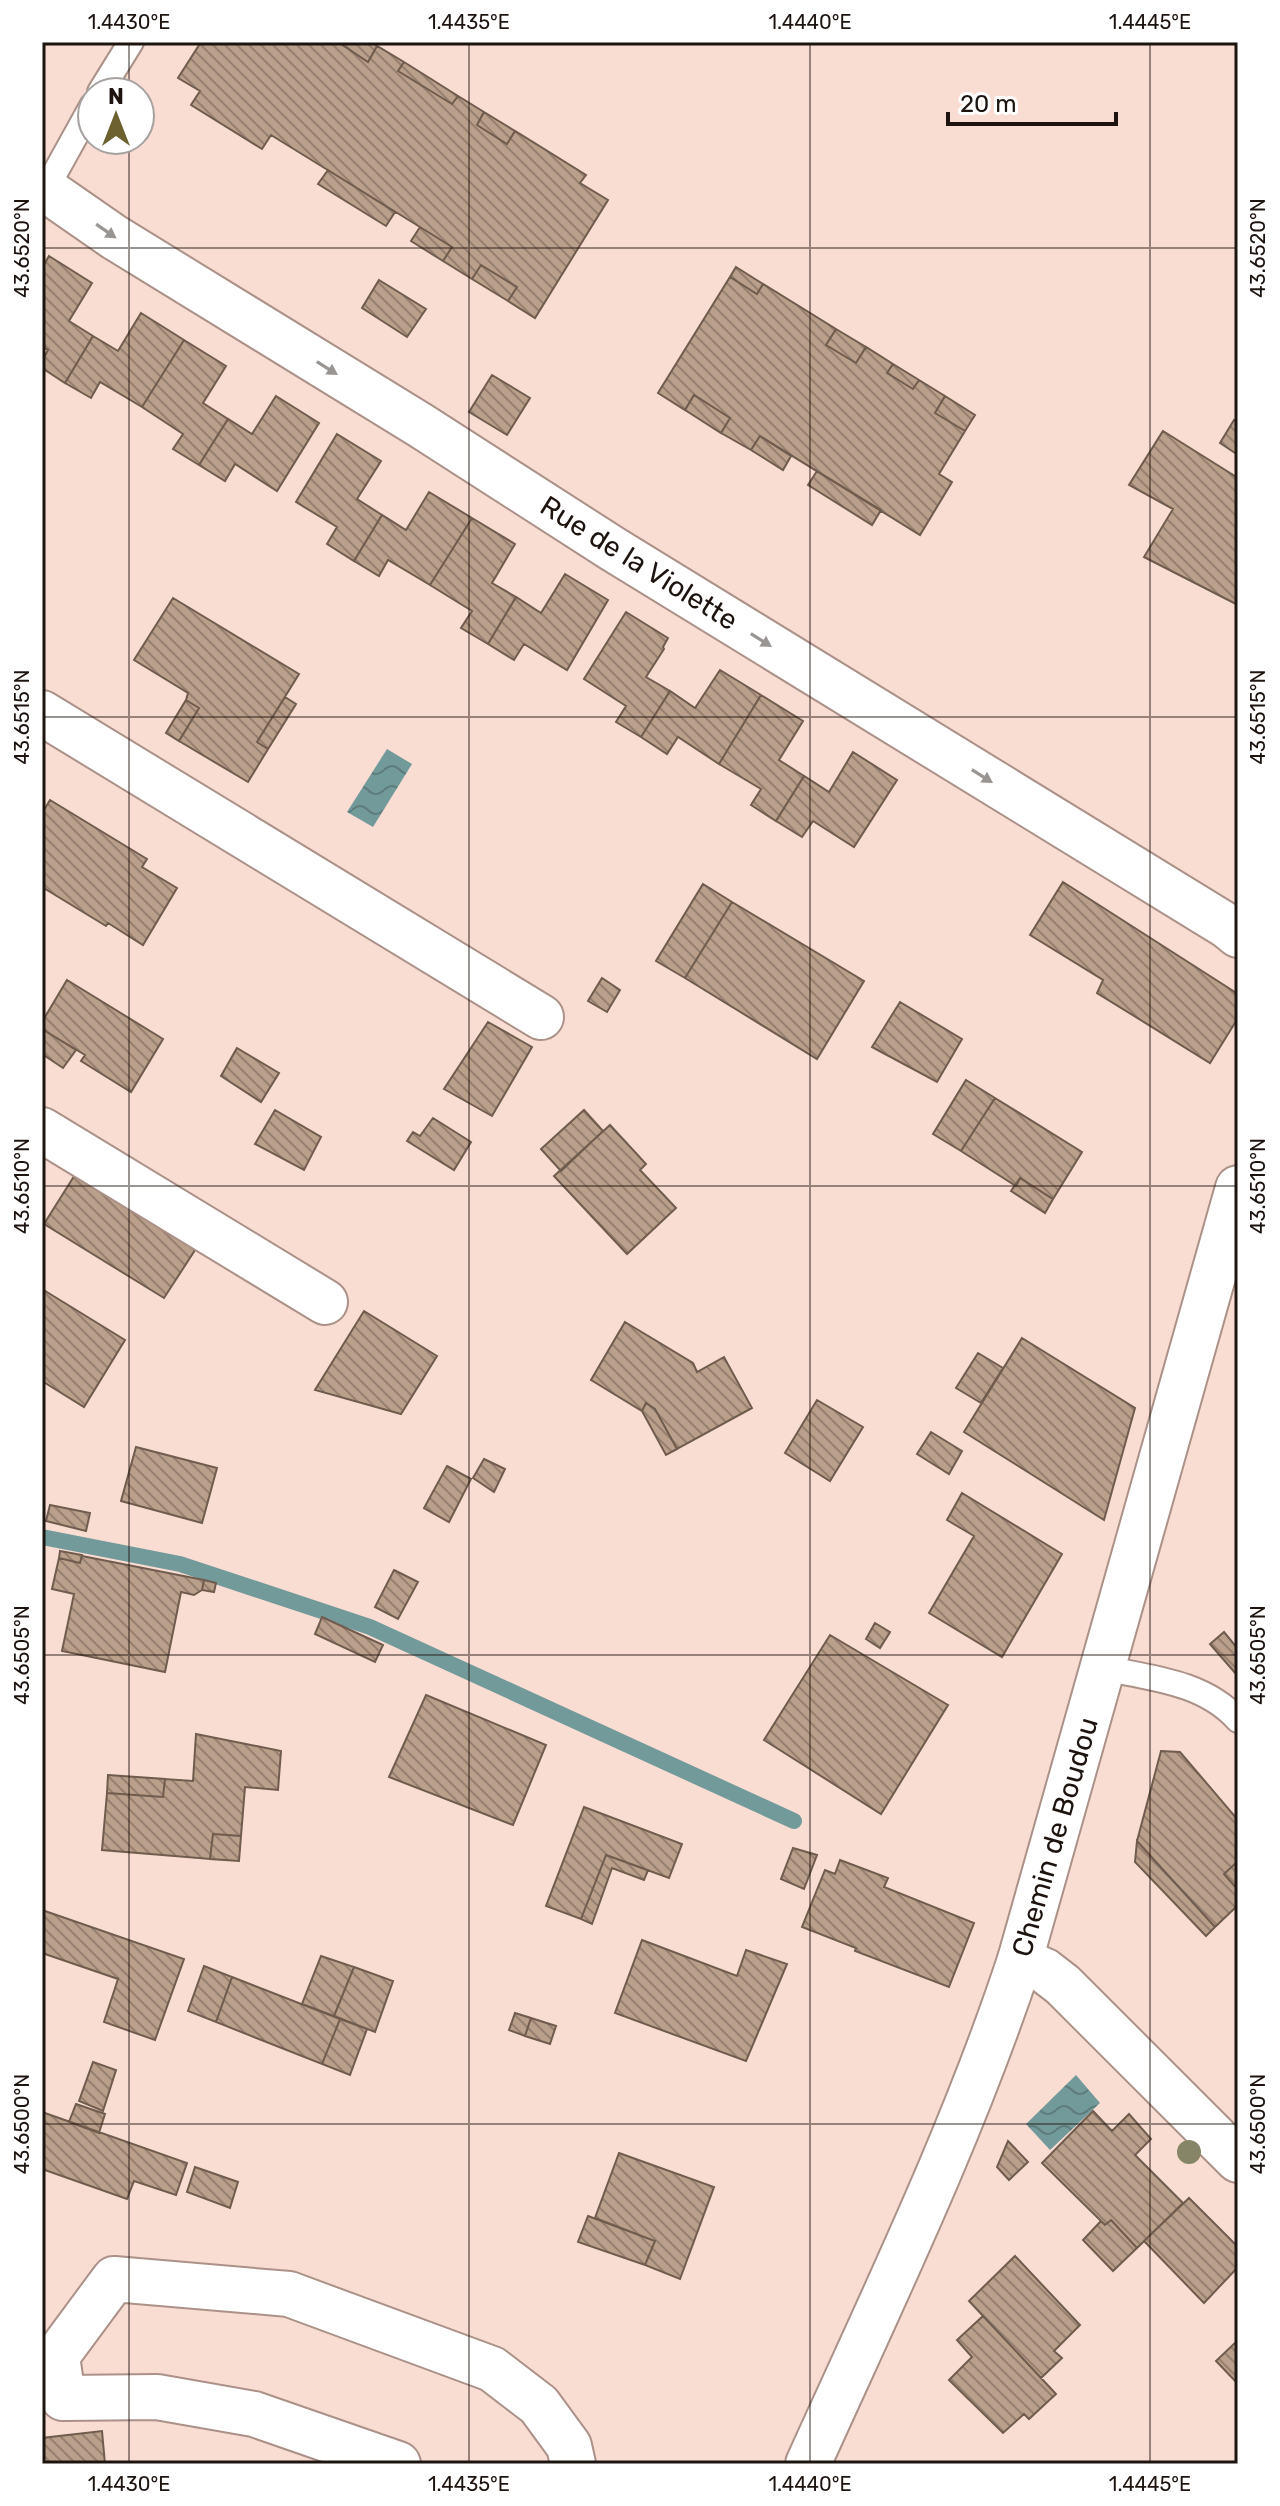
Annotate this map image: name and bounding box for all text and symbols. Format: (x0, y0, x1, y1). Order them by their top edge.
text: 1.4430°E (88, 10, 170, 34)
text: 1.4435°E (428, 10, 510, 34)
text: 1.4440°E (768, 10, 852, 34)
text: 1.4445°E (1109, 10, 1191, 34)
north arrow (76, 76, 156, 156)
scale bar (948, 76, 1116, 126)
text: N (108, 83, 124, 110)
text: 20 m (960, 90, 1017, 118)
text: 43.6520°N (10, 198, 34, 298)
text: 43.6520°N (1246, 198, 1270, 298)
one-way arrow (95, 223, 116, 239)
one-way arrow (316, 361, 338, 375)
street label: Rue de la Violette (534, 489, 744, 637)
one-way arrow (750, 632, 772, 646)
text: 43.6515°N (10, 670, 34, 764)
text: 43.6515°N (1246, 670, 1270, 764)
one-way arrow (972, 768, 993, 783)
text: 43.6510°N (10, 1138, 34, 1234)
text: 43.6510°N (1246, 1138, 1270, 1234)
text: 43.6505°N (10, 1605, 34, 1705)
text: 43.6505°N (1246, 1605, 1270, 1705)
street label: Chemin de Boudou (1005, 1714, 1105, 1960)
text: 43.6500°N (10, 2074, 34, 2174)
text: 43.6500°N (1246, 2074, 1270, 2174)
text: 1.4430°E (88, 2472, 170, 2496)
text: 1.4435°E (428, 2472, 510, 2496)
text: 1.4440°E (768, 2472, 852, 2496)
text: 1.4445°E (1109, 2472, 1191, 2496)

